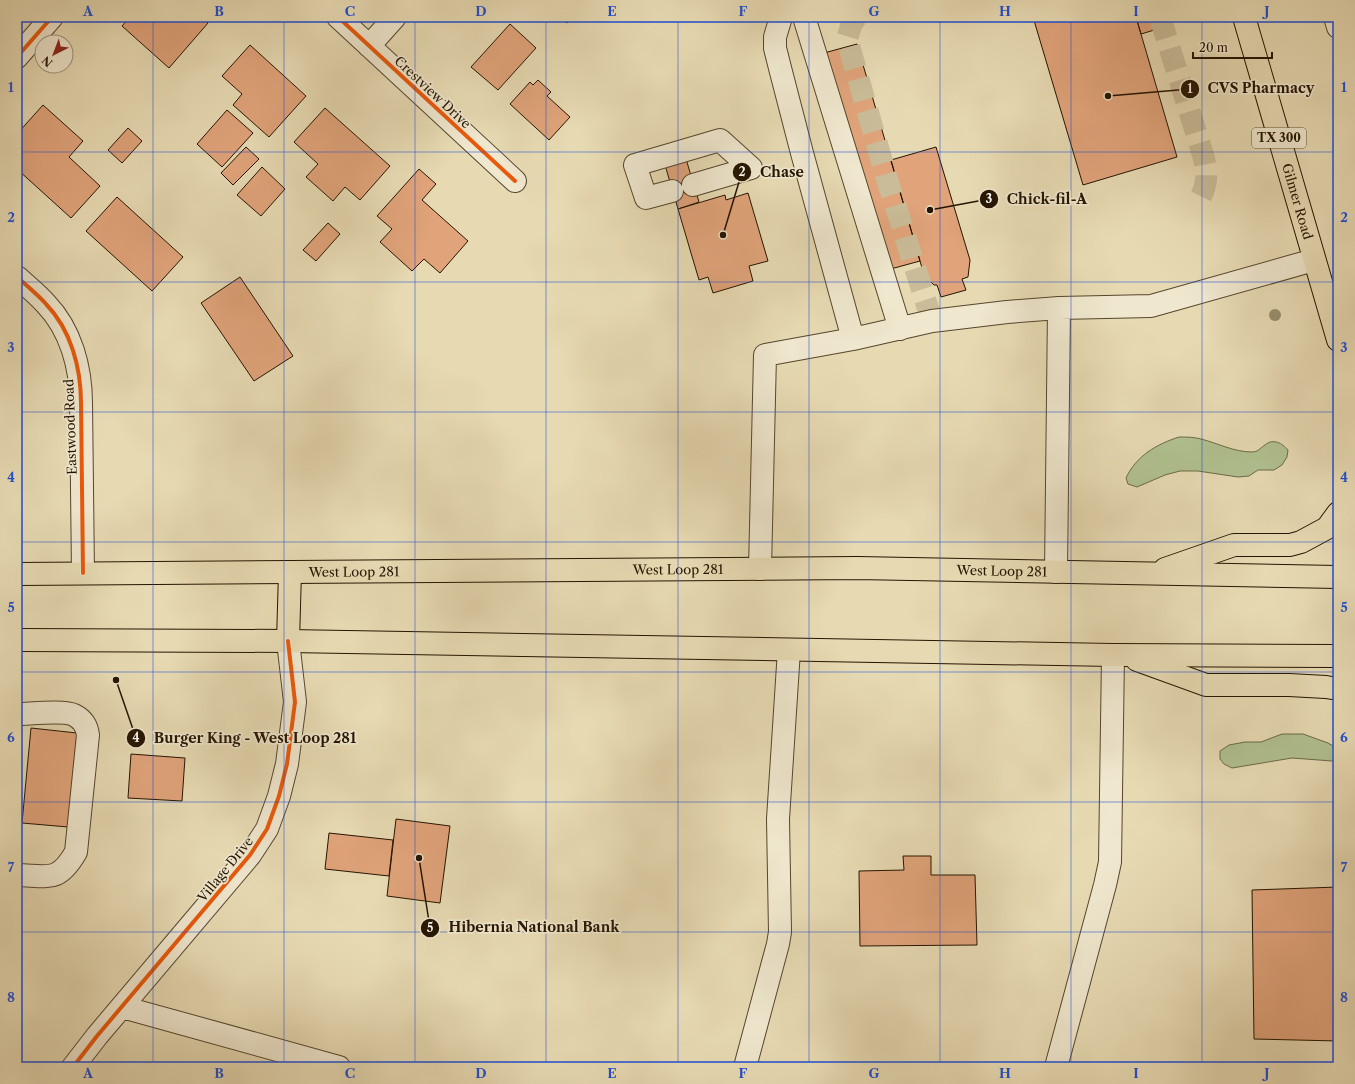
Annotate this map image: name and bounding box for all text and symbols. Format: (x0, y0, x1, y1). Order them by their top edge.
text: A (82, 3, 94, 19)
text: B (214, 3, 224, 19)
text: C (345, 3, 355, 19)
text: D (475, 3, 487, 19)
text: E (607, 3, 617, 19)
text: F (739, 3, 748, 19)
text: G (868, 3, 880, 19)
text: H (999, 3, 1011, 19)
text: I (1133, 3, 1139, 19)
text: J (1262, 3, 1270, 19)
north arrow (34, 34, 74, 74)
scale bar (1193, 34, 1272, 60)
text: 20 m (1199, 40, 1228, 55)
text: N (39, 53, 56, 70)
street label: Crestview Drive (392, 53, 474, 131)
callout: CVS Pharmacy (1180, 76, 1323, 102)
text: 1 (8, 79, 14, 95)
text: CVS Pharmacy (1208, 79, 1315, 97)
text: 1 (1341, 79, 1347, 95)
text: 1 (1187, 81, 1193, 96)
road number: TX 300 (1252, 128, 1306, 148)
callout: Chase (732, 159, 812, 185)
street label: Gilmer Road (1279, 161, 1316, 241)
text: Chase (760, 163, 804, 181)
text: 2 (738, 164, 746, 179)
callout: Chick-fil-A (979, 186, 1096, 212)
text: Chick-fil-A (1007, 190, 1088, 208)
text: 3 (986, 191, 993, 206)
text: 2 (7, 209, 15, 225)
text: 2 (1340, 209, 1348, 225)
text: 3 (7, 339, 15, 355)
text: 3 (1340, 339, 1348, 355)
street label: Eastwood Road (60, 379, 80, 475)
text: 4 (7, 469, 15, 485)
text: 4 (1340, 469, 1348, 485)
street label: West Loop 281 (632, 561, 724, 578)
street label: West Loop 281 (955, 562, 1048, 580)
street label: West Loop 281 (308, 563, 400, 580)
text: 5 (7, 599, 15, 615)
text: 5 (1340, 599, 1348, 615)
callout: Burger King - West Loop 281 (126, 725, 365, 751)
text: 6 (7, 729, 15, 745)
text: Burger King - West Loop 281 (154, 729, 357, 747)
text: 6 (1340, 729, 1348, 745)
text: 4 (132, 730, 140, 745)
street label: Village Drive (193, 833, 256, 906)
text: 7 (8, 859, 15, 875)
text: 7 (1341, 859, 1348, 875)
callout: Hibernia National Bank (420, 915, 627, 941)
text: Hibernia National Bank (448, 918, 620, 936)
text: 5 (427, 920, 434, 935)
text: 8 (7, 989, 15, 1005)
text: 8 (1340, 989, 1348, 1005)
text: A (82, 1065, 94, 1081)
text: B (214, 1065, 224, 1081)
text: C (345, 1065, 355, 1081)
text: D (475, 1065, 487, 1081)
text: E (607, 1065, 617, 1081)
text: F (739, 1065, 748, 1081)
text: G (868, 1065, 880, 1081)
text: H (999, 1065, 1011, 1081)
text: I (1133, 1065, 1139, 1081)
text: J (1262, 1065, 1270, 1081)

